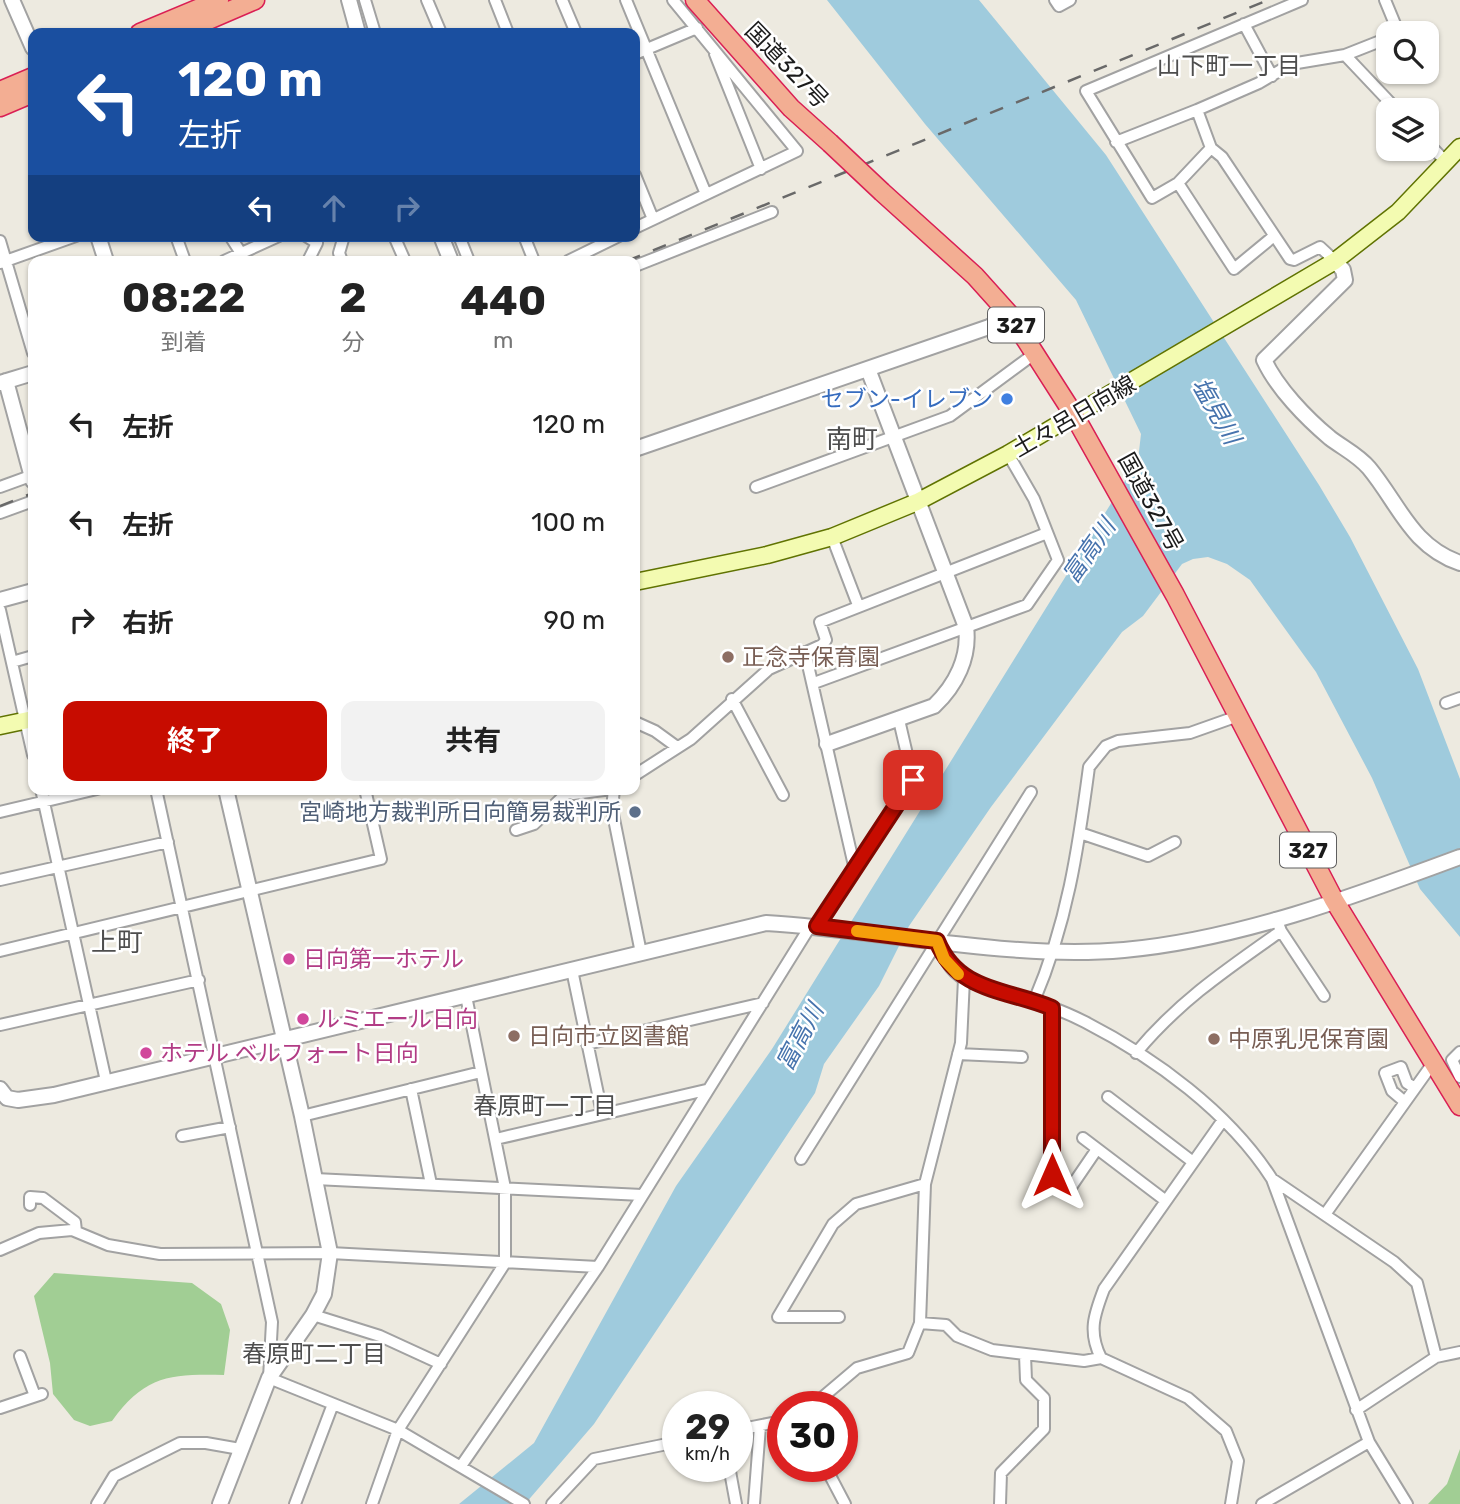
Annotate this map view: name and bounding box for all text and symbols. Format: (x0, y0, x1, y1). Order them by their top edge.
street label: 国道327号 (739, 16, 835, 114)
map controls (1376, 21, 1439, 161)
button: search (1376, 21, 1439, 84)
text: 120 m (178, 50, 323, 108)
district label: 山下町一丁目 (1157, 52, 1301, 80)
icon: left (63, 56, 154, 147)
button: layers (1376, 98, 1439, 161)
text: 左折 (178, 116, 242, 154)
icon: left (242, 189, 280, 227)
icon: ahead (315, 189, 353, 227)
icon: right (388, 189, 426, 227)
text: 08:22 (122, 273, 246, 323)
text: 2 (339, 273, 367, 323)
text: 440 (460, 276, 546, 326)
road number: 327 (988, 308, 1044, 342)
text: m (493, 326, 514, 354)
text: 到着 (161, 328, 207, 356)
text: 分 (341, 328, 364, 356)
street label: 土々呂日向線 (1007, 369, 1141, 463)
water label: 塩見川 (1186, 373, 1248, 452)
place label: セブン-イレブン (821, 385, 993, 413)
marker: セブン-イレブン (999, 391, 1015, 407)
icon: left (63, 405, 101, 443)
text: 120 m (533, 409, 605, 440)
text: 左折 (122, 412, 174, 443)
district label: 南町 (826, 424, 878, 455)
street label: 国道327号 (1113, 448, 1189, 556)
icon: left (63, 503, 101, 541)
text: 100 m (531, 507, 605, 538)
text: 左折 (122, 510, 174, 541)
water label: 富高川 (1057, 511, 1123, 589)
icon: right (63, 601, 101, 639)
text: 90 m (544, 605, 605, 636)
text: 右折 (122, 608, 174, 639)
place label: 正念寺保育園 (742, 643, 880, 671)
marker: 正念寺保育園 (720, 649, 736, 665)
button: 終了 (63, 701, 327, 781)
button: 共有 (341, 701, 605, 781)
pin (883, 750, 943, 810)
icon: arrive (894, 761, 932, 799)
place label: 宮崎地方裁判所日向簡易裁判所 (299, 798, 621, 826)
marker: 宮崎地方裁判所日向簡易裁判所 (627, 804, 643, 820)
road number: 327 (1280, 832, 1336, 868)
district label: 上町 (91, 927, 143, 958)
place label: 日向第一ホテル (303, 945, 464, 973)
marker: 日向第一ホテル (281, 951, 297, 967)
water label: 富高川 (771, 996, 831, 1075)
place label: ルミエール日向 (317, 1005, 478, 1033)
marker: ルミエール日向 (295, 1011, 311, 1027)
place label: 日向市立図書館 (528, 1022, 689, 1050)
place label: 中原乳児保育園 (1228, 1025, 1389, 1053)
marker: 日向市立図書館 (506, 1028, 522, 1044)
marker: 中原乳児保育園 (1206, 1031, 1222, 1047)
place label: ホテル ベルフォート日向 (160, 1039, 419, 1067)
marker: ホテル ベルフォート日向 (138, 1045, 154, 1061)
district label: 春原町一丁目 (473, 1092, 617, 1120)
position arrow (1015, 1138, 1089, 1212)
district label: 春原町二丁目 (242, 1340, 386, 1368)
speed limit sign: 30 (767, 1391, 858, 1482)
text: 29 (685, 1406, 730, 1448)
text: km/h (685, 1443, 730, 1465)

